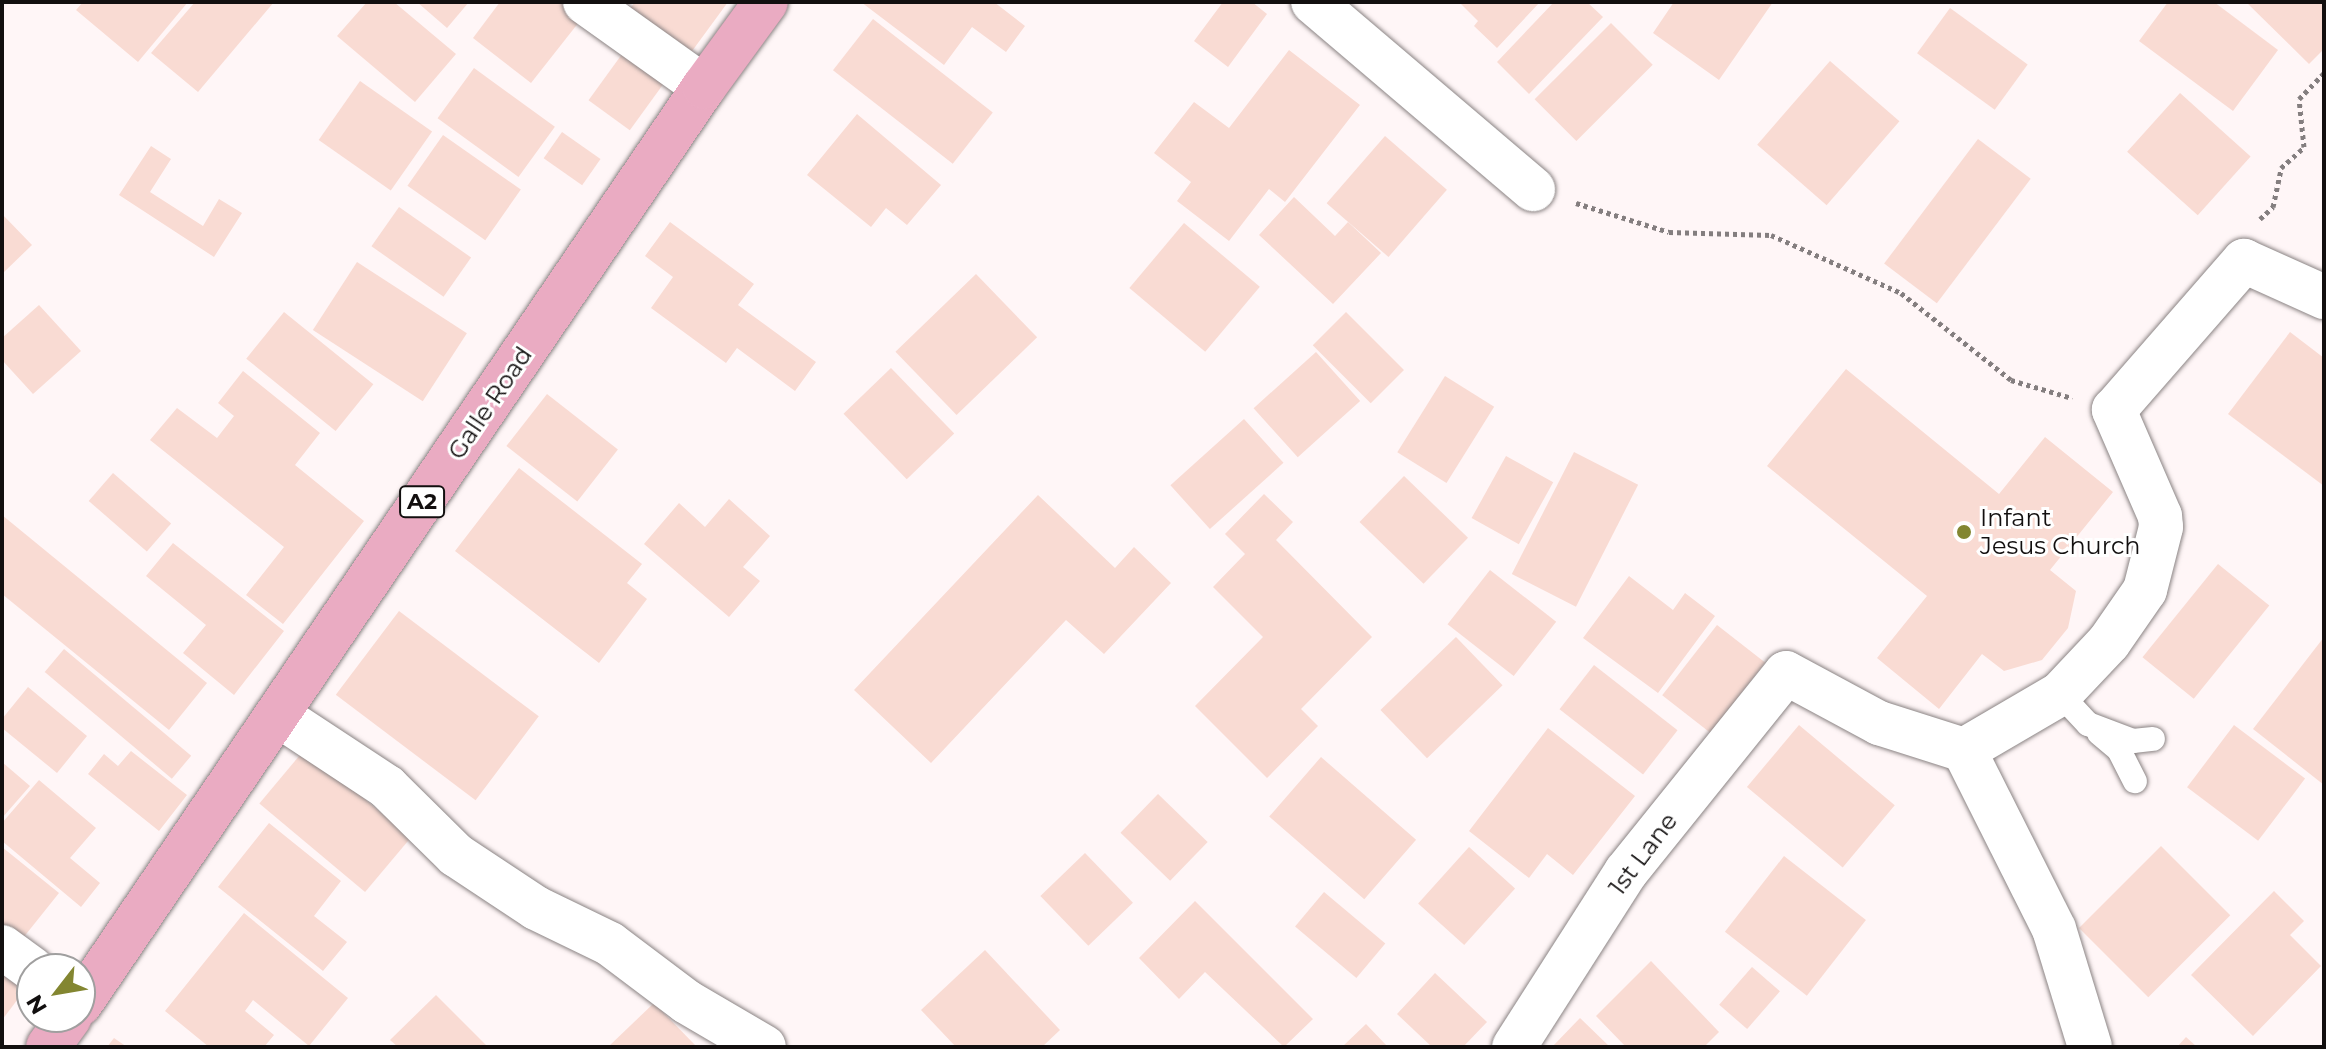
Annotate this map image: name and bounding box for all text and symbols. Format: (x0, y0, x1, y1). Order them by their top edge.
street label: Galle Road (442, 341, 538, 465)
road number: A2 (398, 484, 446, 520)
place label: Infant Jesus Church (1980, 504, 2141, 560)
marker: Infant Jesus Church (1955, 523, 1973, 541)
street label: 1st Lane (1603, 807, 1683, 901)
north arrow (16, 953, 96, 1033)
text: N (21, 990, 53, 1019)

